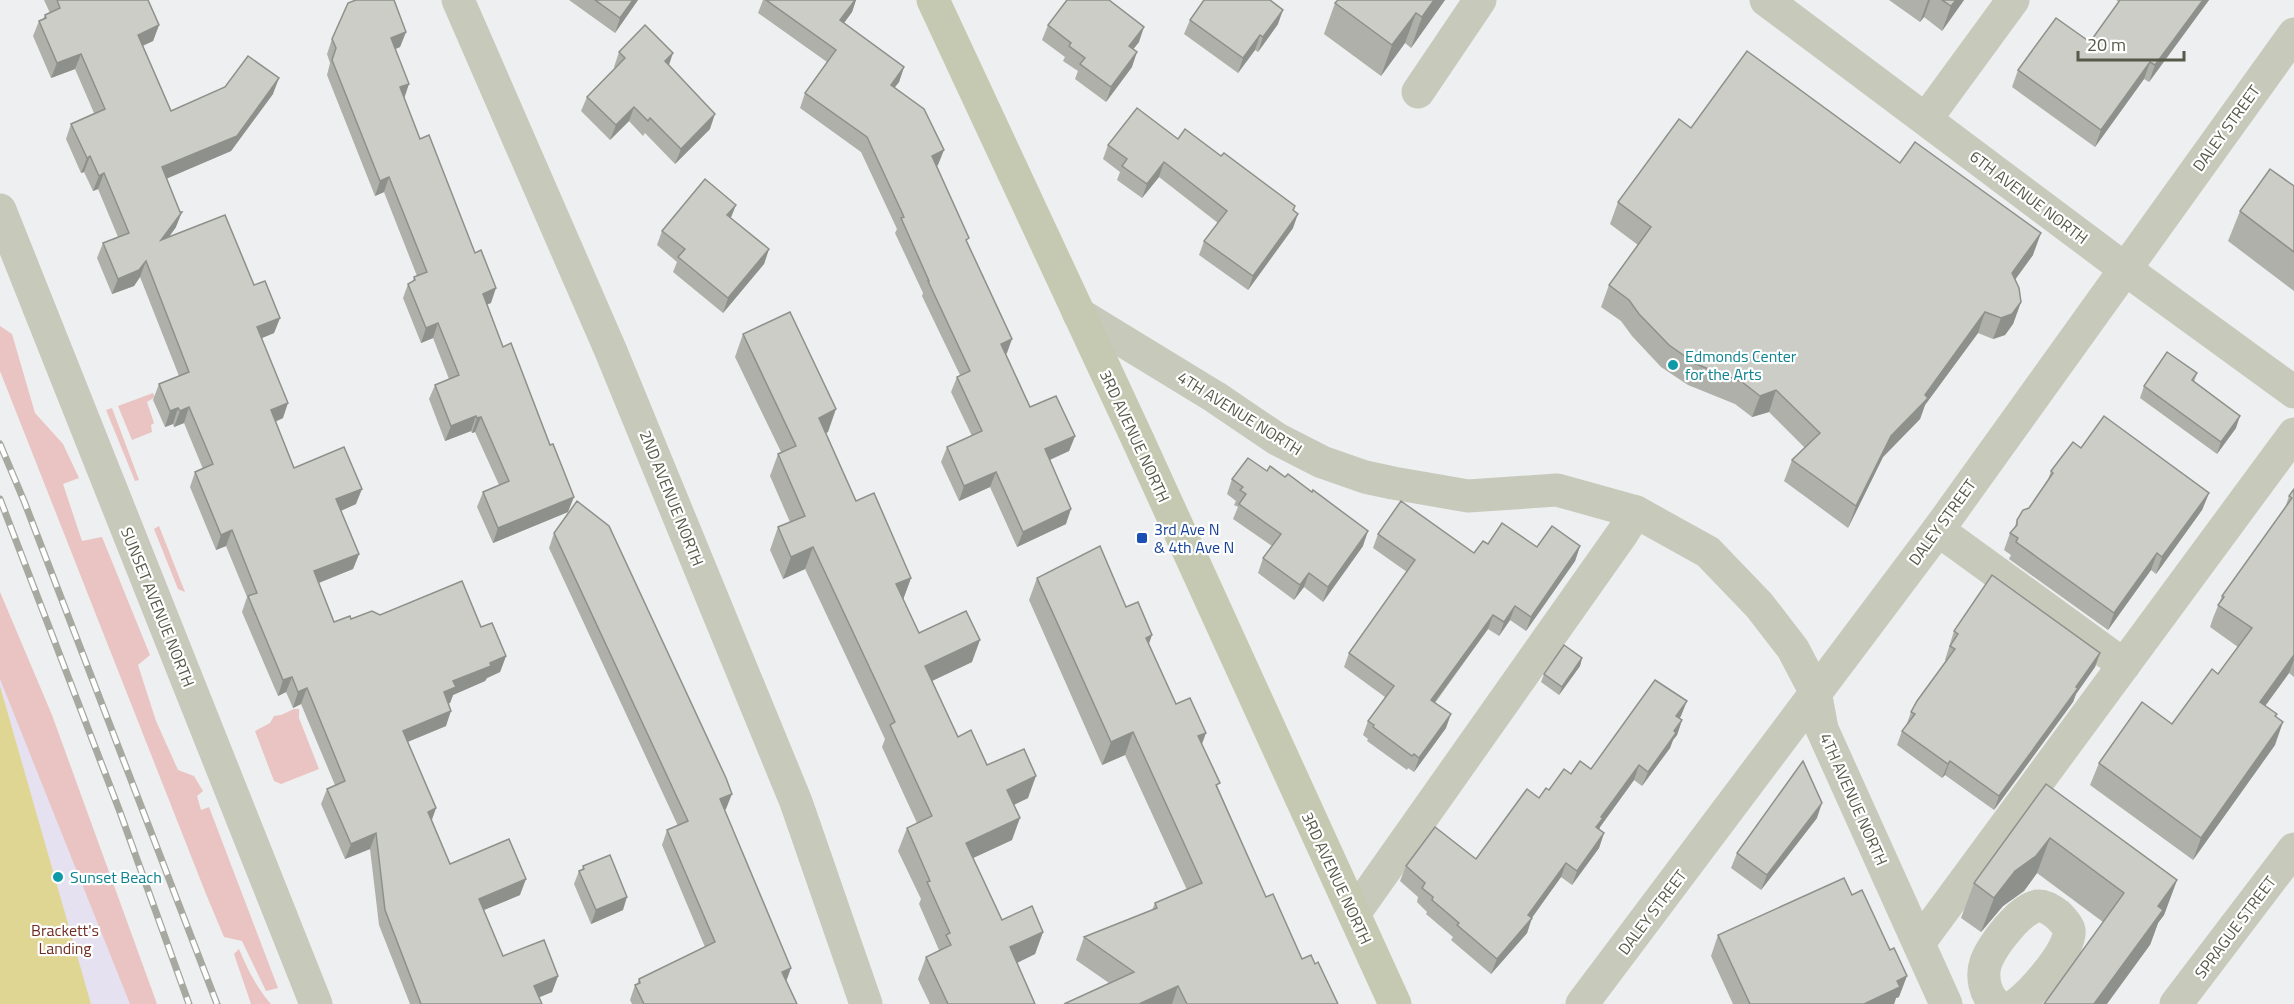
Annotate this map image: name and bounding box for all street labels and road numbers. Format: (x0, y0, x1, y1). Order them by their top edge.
street label: DALEY STREET (2187, 79, 2266, 176)
street label: 6TH AVENUE NORTH (1965, 144, 2093, 250)
street label: 4TH AVENUE NORTH (1173, 365, 1307, 461)
street label: 3RD AVENUE NORTH (1094, 366, 1176, 506)
street label: 2ND AVENUE NORTH (634, 426, 710, 570)
street label: DALEY STREET (1903, 473, 1982, 570)
street label: SUNSET AVENUE NORTH (115, 524, 201, 690)
street label: 4TH AVENUE NORTH (1814, 729, 1894, 869)
street label: 3RD AVENUE NORTH (1296, 808, 1378, 948)
street label: DALEY STREET (1612, 864, 1692, 960)
street label: SPRAGUE STREET (2188, 870, 2282, 983)

